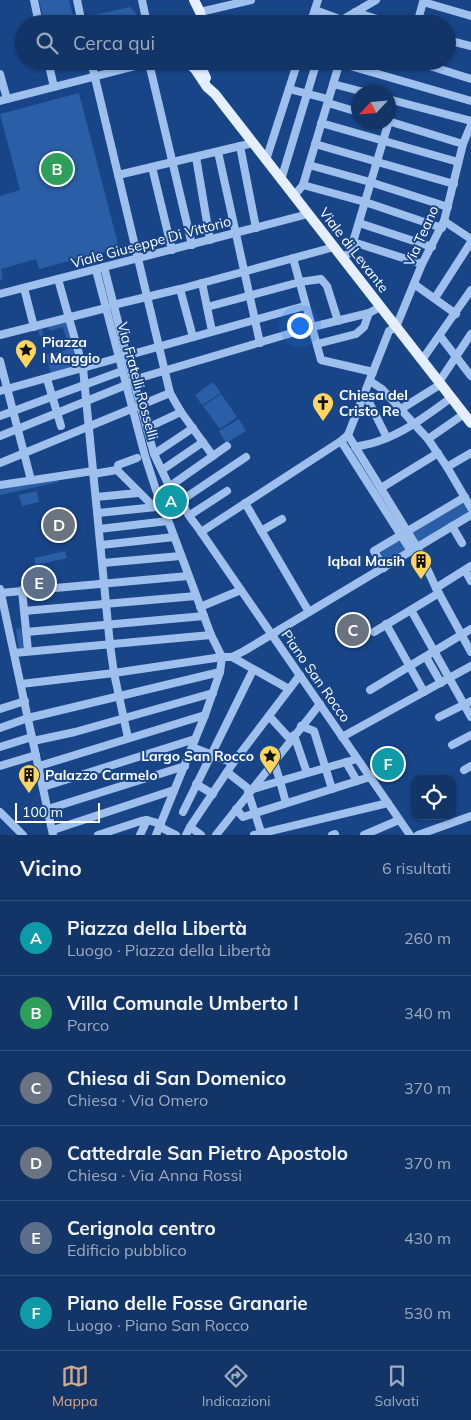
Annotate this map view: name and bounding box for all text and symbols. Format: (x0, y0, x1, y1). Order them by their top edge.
search box (15, 15, 456, 70)
icon: search (33, 29, 61, 57)
text: Cerca qui (73, 31, 155, 55)
north arrow (351, 85, 396, 130)
pin: B (41, 150, 73, 188)
street label: Via Teano (400, 203, 442, 269)
street label: Viale di Levante (315, 204, 393, 296)
street label: Viale Giuseppe Di Vittorio (69, 212, 233, 272)
your location (287, 313, 313, 339)
street label: Via Fratelli Rosselli (114, 320, 162, 442)
place label: Piazza I Maggio (42, 333, 100, 367)
place icon: Piazza I Maggio (14, 338, 38, 369)
place label: Chiesa del Cristo Re (339, 386, 408, 420)
church icon: Chiesa del Cristo Re (311, 391, 335, 422)
pin: A (155, 482, 187, 520)
pin: D (43, 506, 75, 544)
building icon: Iqbal Masih (409, 549, 433, 580)
place label: Iqbal Masih (328, 552, 405, 570)
pin: E (23, 564, 55, 602)
pin: C (337, 611, 369, 649)
street label: Piano San Rocco (277, 626, 355, 726)
place icon: Largo San Rocco (258, 744, 282, 775)
pin: F (372, 745, 404, 783)
place label: Largo San Rocco (141, 747, 254, 765)
building icon: Palazzo Carmelo (17, 763, 41, 794)
place label: Palazzo Carmelo (45, 766, 157, 784)
map controls (411, 775, 456, 820)
button: locate (411, 775, 456, 820)
scale bar (15, 800, 100, 823)
text: 100 m (22, 803, 63, 821)
text: Vicino (20, 855, 82, 881)
text: 6 risultati (382, 858, 451, 878)
text: Piazza della Libertà (67, 916, 247, 940)
text: A (30, 928, 42, 948)
text: 260 m (404, 928, 451, 948)
text: Luogo · Piazza della Libertà (67, 940, 271, 960)
text: Villa Comunale Umberto I (67, 991, 299, 1015)
text: B (30, 1003, 42, 1023)
text: 340 m (404, 1003, 451, 1023)
text: Parco (67, 1015, 109, 1035)
text: Chiesa di San Domenico (67, 1066, 286, 1090)
text: C (31, 1078, 41, 1098)
text: 370 m (404, 1078, 451, 1098)
text: Chiesa · Via Omero (67, 1090, 208, 1110)
text: Cattedrale San Pietro Apostolo (67, 1141, 348, 1165)
text: D (30, 1153, 42, 1173)
text: 370 m (404, 1153, 451, 1173)
text: Chiesa · Via Anna Rossi (67, 1165, 242, 1185)
text: Cerignola centro (67, 1216, 216, 1240)
text: E (31, 1228, 41, 1248)
text: 430 m (404, 1228, 451, 1248)
text: Edificio pubblico (67, 1240, 187, 1260)
text: Piano delle Fosse Granarie (67, 1291, 308, 1315)
text: F (31, 1303, 41, 1323)
text: 530 m (404, 1303, 451, 1323)
text: Luogo · Piano San Rocco (67, 1315, 249, 1335)
tab: Mappa (52, 1362, 98, 1410)
tab: Indicazioni (202, 1362, 271, 1410)
tab: Salvati (375, 1362, 419, 1410)

